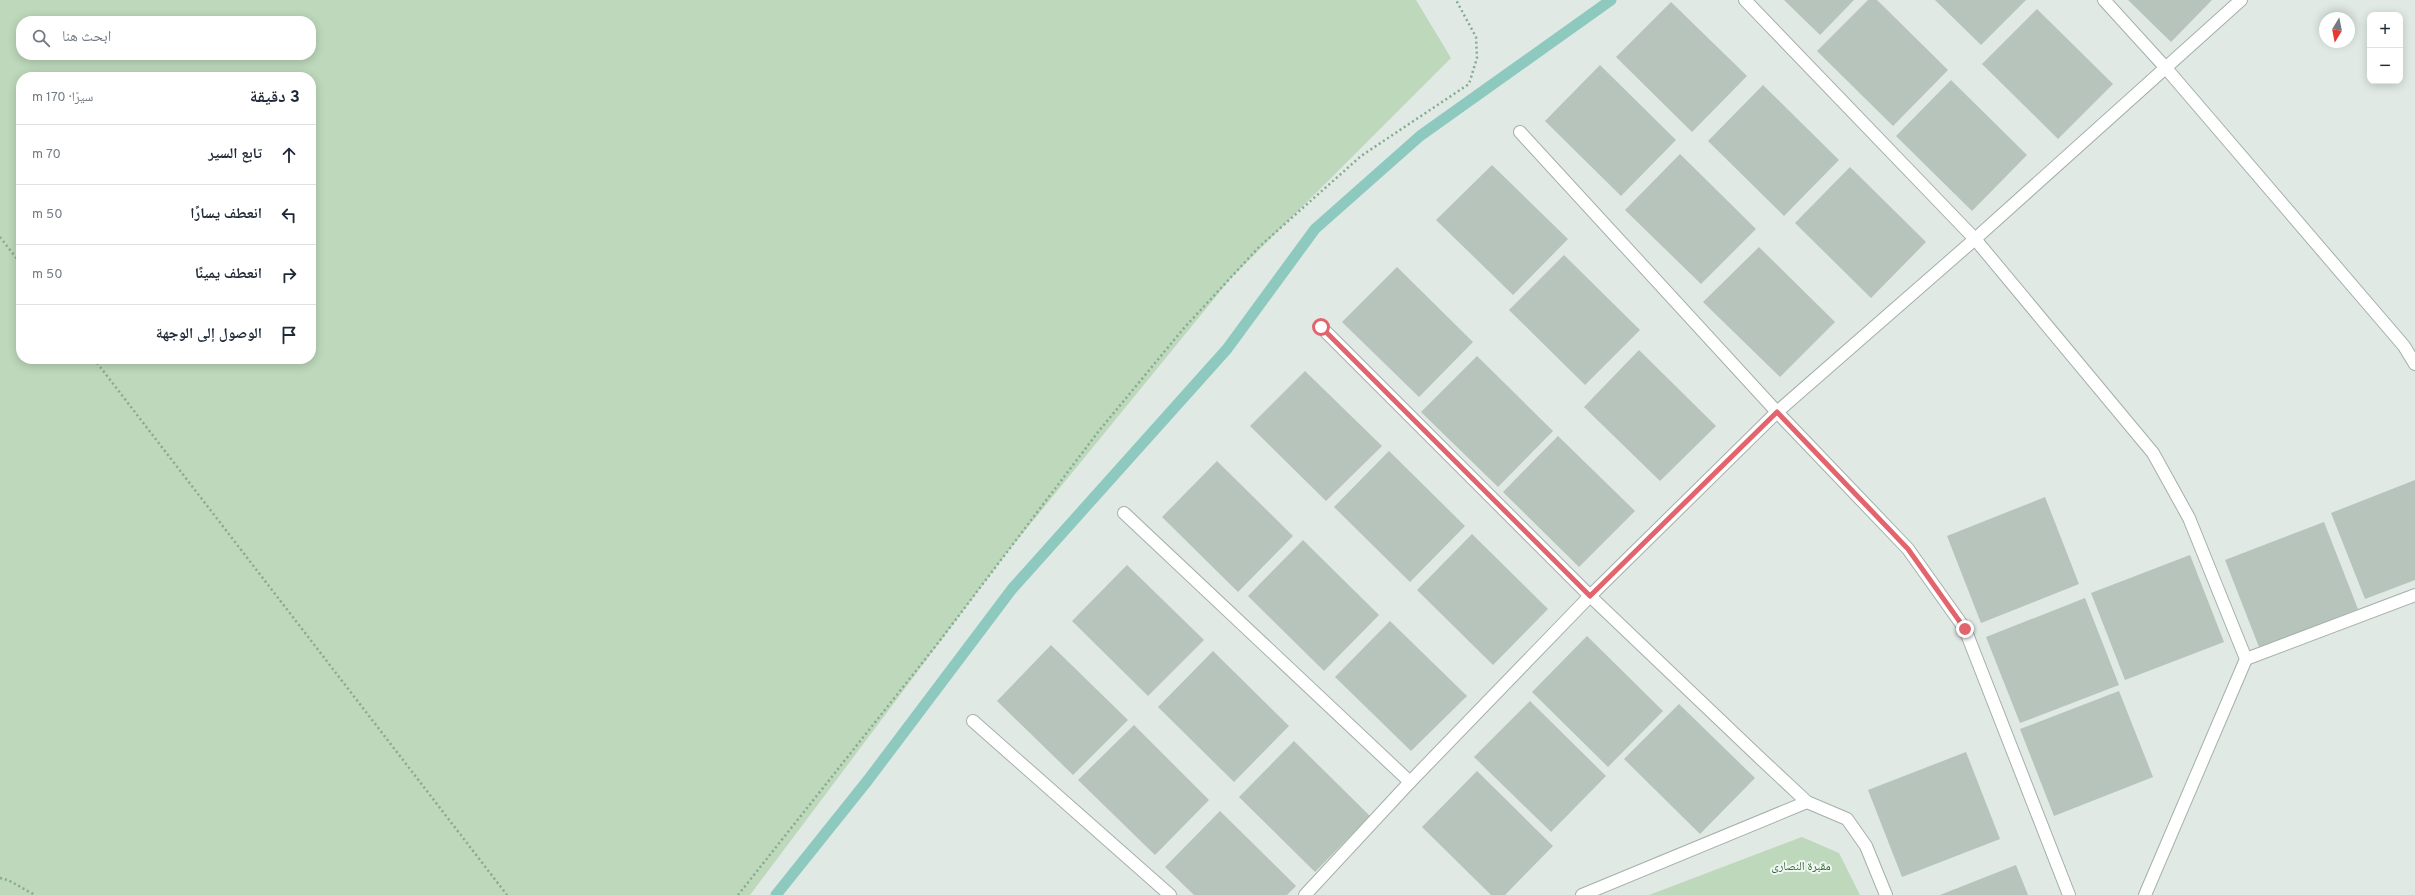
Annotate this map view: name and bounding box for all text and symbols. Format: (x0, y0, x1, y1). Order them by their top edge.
north arrow (2319, 12, 2355, 48)
map controls (2367, 12, 2403, 84)
button: + (2367, 12, 2403, 48)
search box (16, 16, 316, 60)
icon: search (30, 27, 52, 49)
text: ابحث هنا (62, 28, 111, 47)
button: − (2367, 48, 2403, 84)
text: 3 دقيقة (250, 87, 300, 109)
text: سيرًا · 170 m (32, 90, 93, 106)
icon: ahead (278, 144, 300, 166)
text: تابع السير (208, 145, 262, 164)
text: 70 m (32, 147, 61, 163)
icon: left (278, 204, 300, 226)
text: انعطف يسارًا (190, 205, 262, 224)
text: 50 m (32, 207, 62, 223)
icon: right (278, 264, 300, 286)
text: انعطف يمينًا (195, 265, 262, 284)
text: 50 m (32, 267, 62, 283)
route start (1312, 318, 1330, 336)
icon: arrive (278, 324, 300, 346)
text: الوصول إلى الوجهة (156, 325, 262, 344)
route end (1956, 620, 1974, 638)
park label: مقبرة النصارى (1771, 859, 1831, 875)

